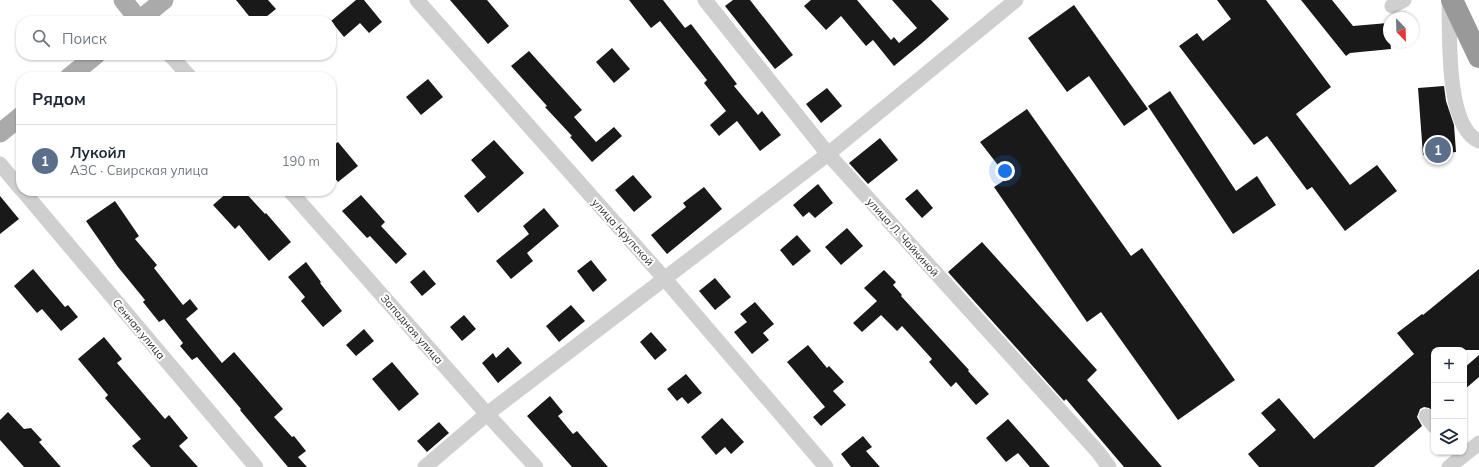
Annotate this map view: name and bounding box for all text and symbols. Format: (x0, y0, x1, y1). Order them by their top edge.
north arrow (1383, 12, 1419, 48)
search box (16, 16, 336, 60)
icon: search (30, 27, 52, 49)
text: Поиск (62, 29, 107, 48)
text: Рядом (32, 88, 86, 109)
pin: 1 (1425, 135, 1451, 165)
text: Лукойл (70, 143, 126, 162)
text: 1 (41, 153, 49, 169)
text: 190 m (282, 153, 320, 169)
your location (995, 161, 1015, 181)
text: АЗС · Свирская улица (70, 162, 208, 178)
street label: улица Крупской (589, 195, 657, 269)
street label: улица Л. Чайкиной (864, 195, 942, 279)
street label: Западная улица (378, 291, 446, 367)
street label: Сенная улица (110, 296, 168, 362)
map controls (1431, 347, 1467, 455)
button: + (1431, 347, 1467, 383)
button: − (1431, 383, 1467, 419)
button: layers (1431, 419, 1467, 455)

